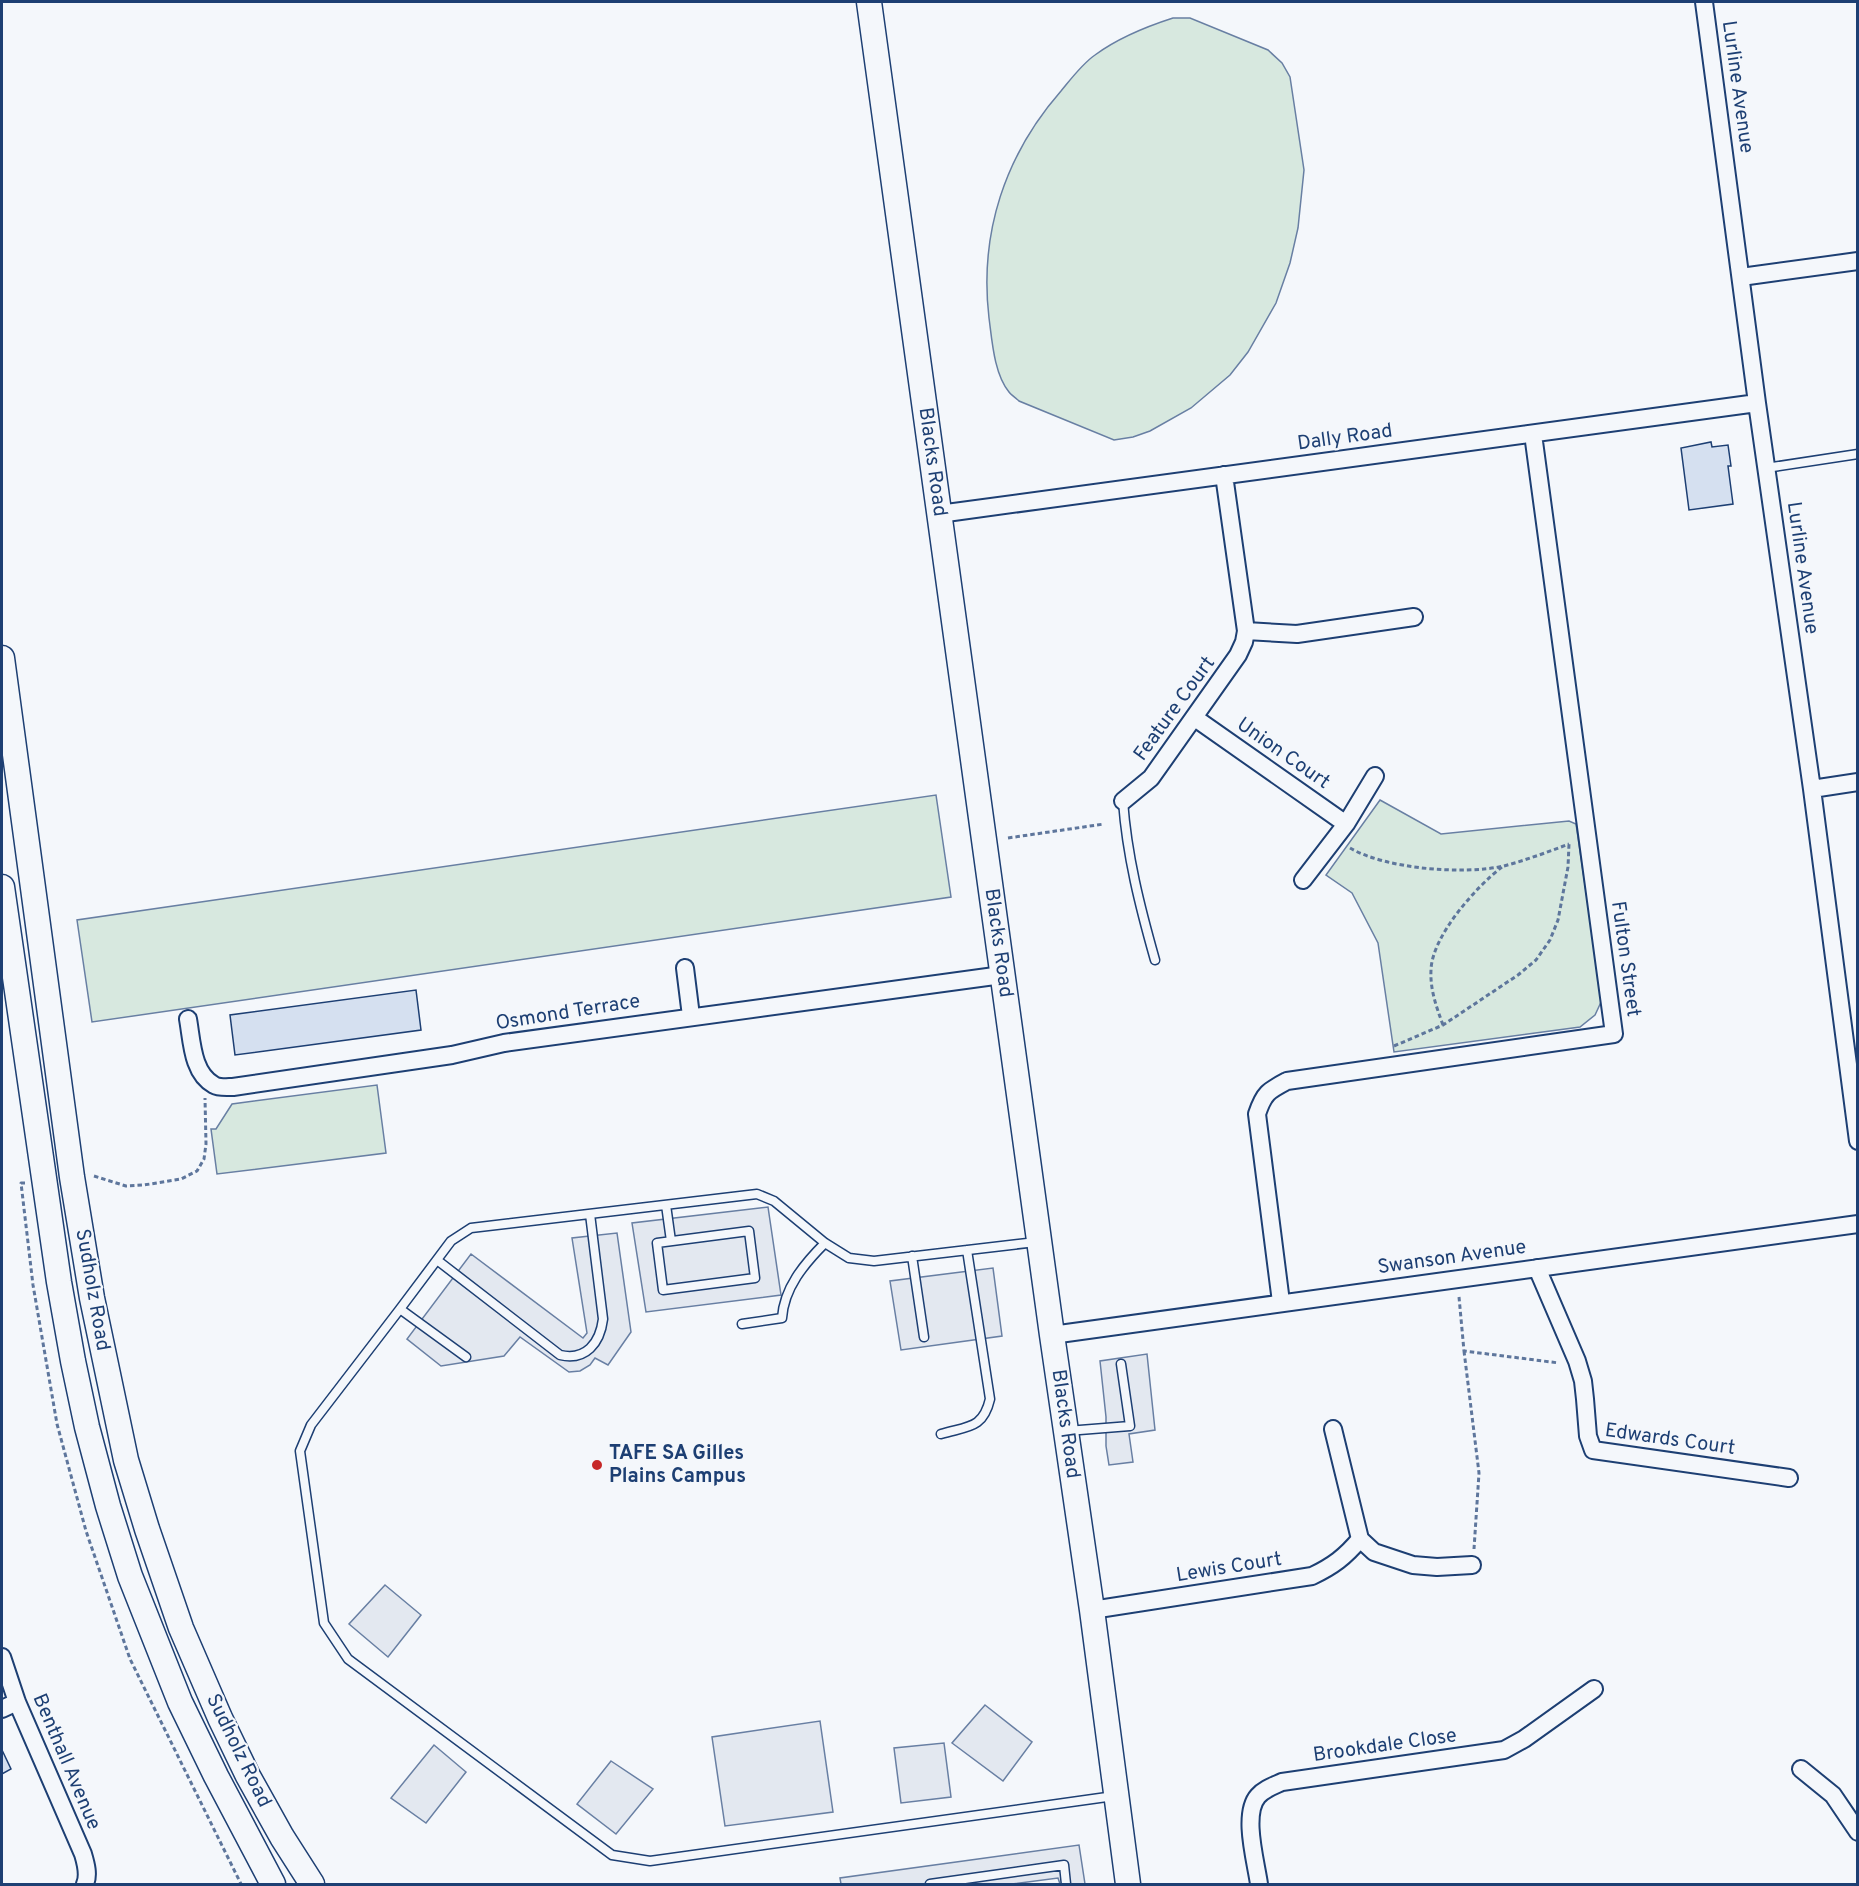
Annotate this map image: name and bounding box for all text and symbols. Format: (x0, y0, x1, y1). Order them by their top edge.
street label: Lurline Avenue (1715, 19, 1759, 155)
street label: Blacks Road (911, 406, 953, 518)
street label: Dally Road (1296, 418, 1394, 458)
street label: Lurline Avenue (1780, 500, 1824, 636)
street label: Feature Court (1128, 652, 1222, 766)
street label: Union Court (1231, 712, 1335, 796)
street label: Blacks Road (977, 887, 1019, 999)
street label: Fulton Street (1604, 900, 1646, 1018)
street label: Osmond Terrace (494, 989, 642, 1037)
street label: Sudholz Road (68, 1227, 116, 1353)
street label: Swanson Avenue (1376, 1235, 1528, 1281)
street label: Blacks Road (1044, 1368, 1086, 1480)
street label: Edwards Court (1603, 1418, 1737, 1462)
place label: TAFE SA Gilles Plains Campus (609, 1441, 746, 1490)
marker: TAFE SA Gilles Plains Campus (590, 1458, 604, 1472)
street label: Lewis Court (1174, 1547, 1284, 1589)
street label: Benthall Avenue (26, 1690, 106, 1834)
street label: Sudholz Road (199, 1690, 277, 1812)
street label: Brookdale Close (1312, 1723, 1458, 1769)

